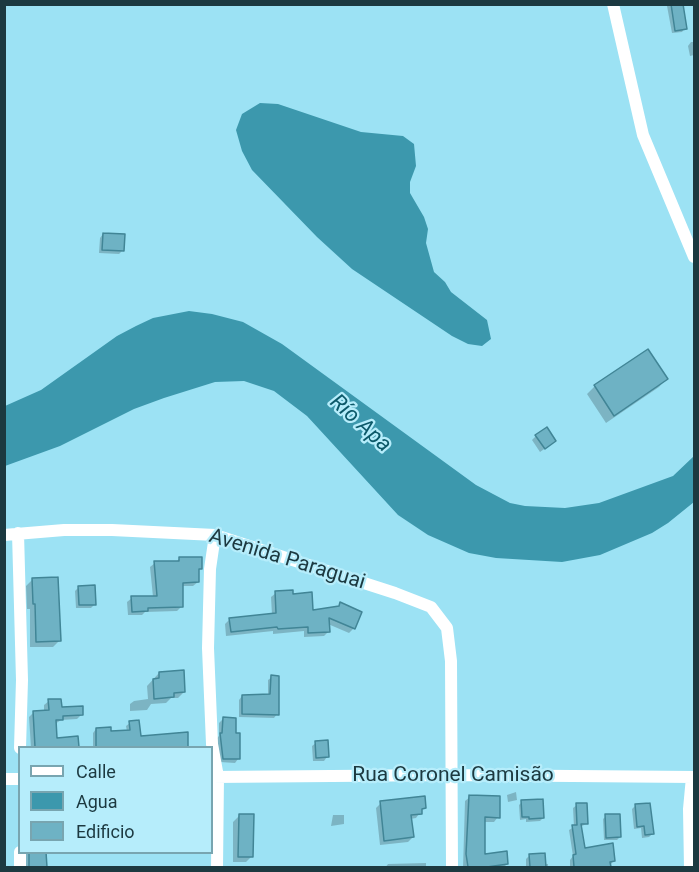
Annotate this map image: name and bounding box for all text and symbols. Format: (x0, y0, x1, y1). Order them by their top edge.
water label: Río Apa (324, 390, 396, 458)
street label: Avenida Paraguai (206, 524, 368, 596)
legend (18, 746, 213, 854)
text: Calle (76, 761, 116, 782)
street label: Rua Coronel Camisão (352, 763, 554, 789)
text: Agua (76, 791, 118, 812)
text: Edificio (76, 821, 135, 842)

